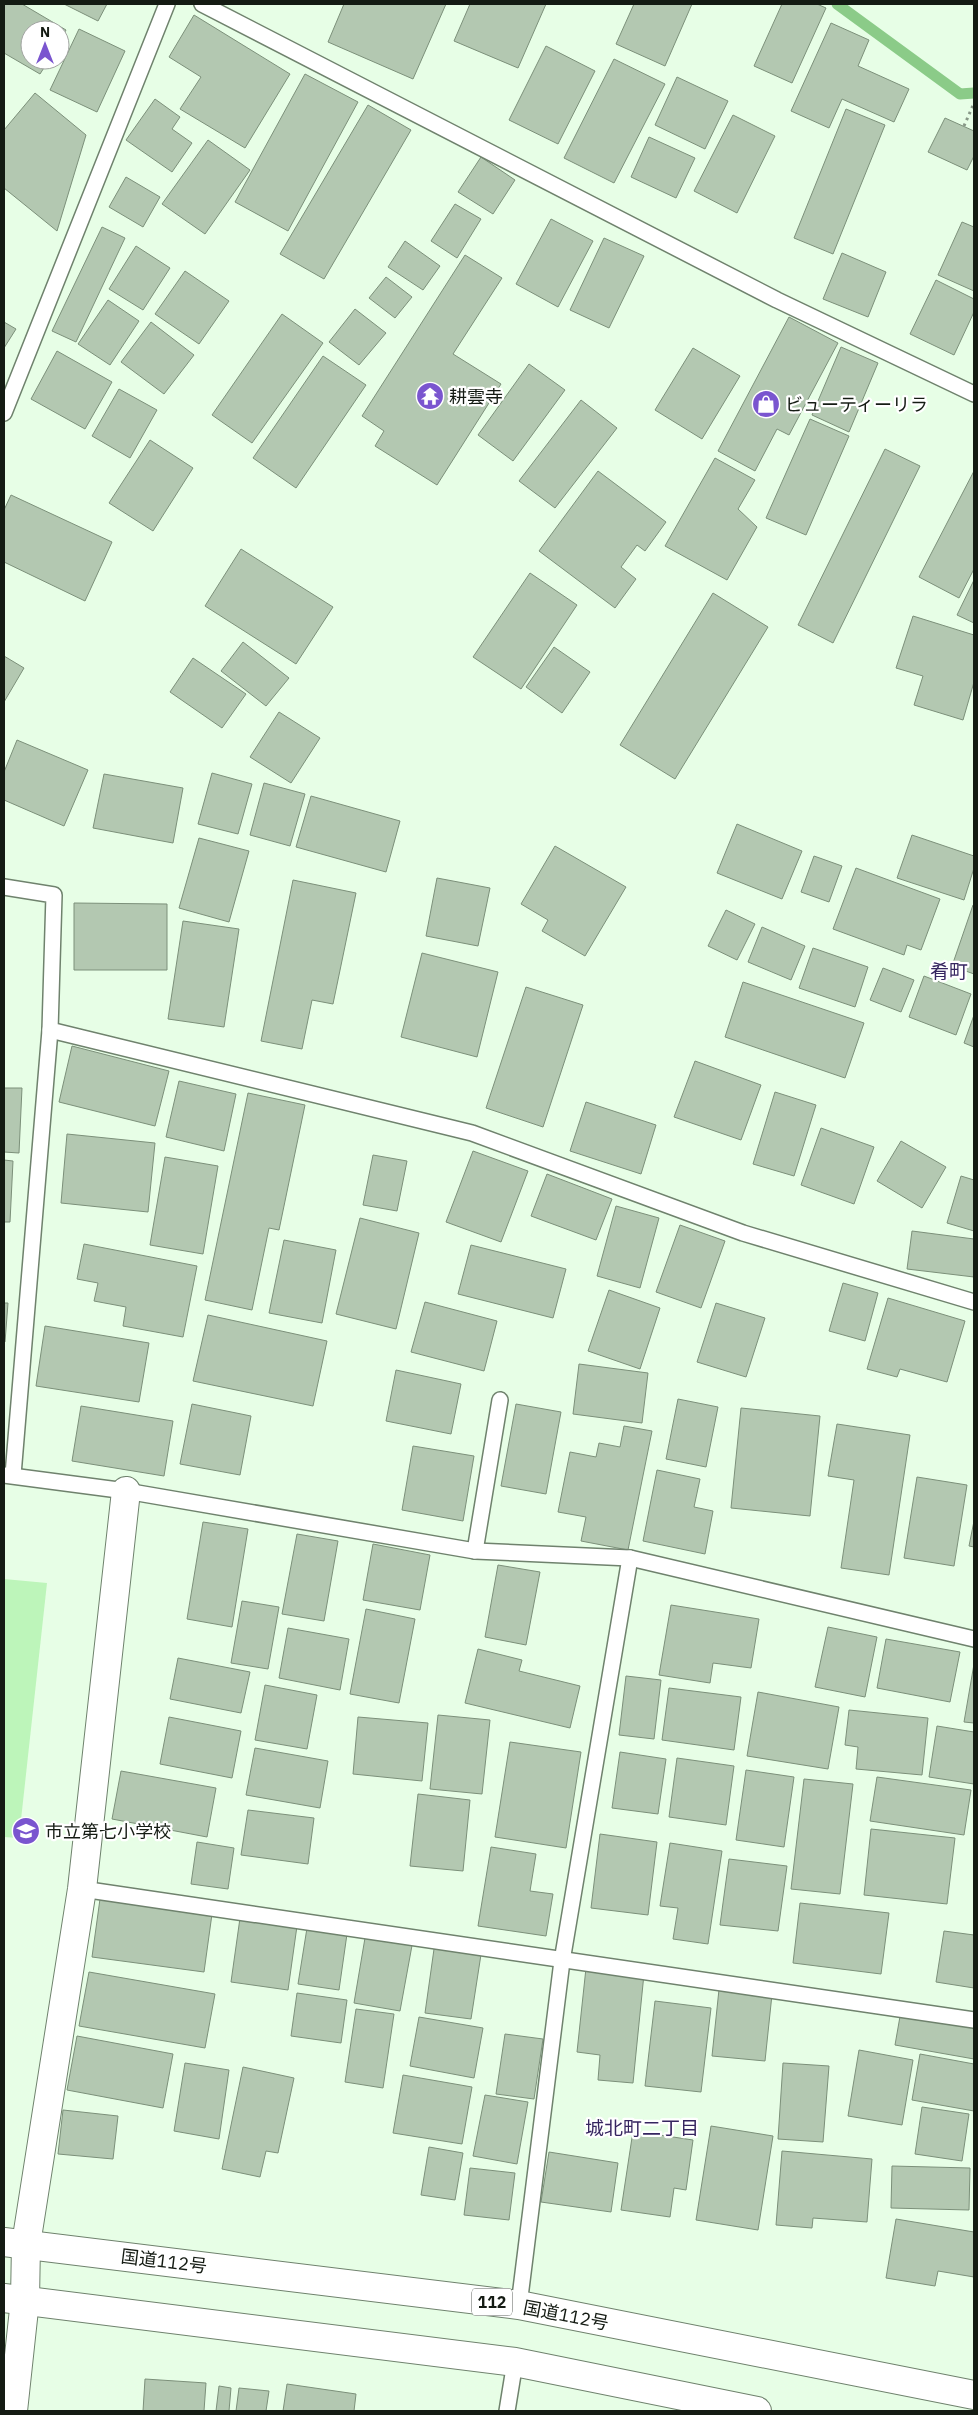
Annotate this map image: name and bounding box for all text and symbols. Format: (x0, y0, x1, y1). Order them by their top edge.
north arrow (20, 20, 70, 70)
text: N (40, 23, 50, 41)
temple icon: 耕雲寺 (415, 381, 445, 411)
place label: 耕雲寺 (449, 385, 503, 408)
shop icon: ビューティーリラ (751, 389, 781, 419)
place label: ビューティーリラ (785, 393, 928, 416)
district label: 肴町 (930, 959, 968, 983)
school or university icon: 市立第七小学校 (11, 1816, 41, 1846)
place label: 市立第七小学校 (45, 1820, 171, 1843)
district label: 城北町二丁目 (585, 2116, 699, 2140)
street label: 国道112号 (120, 2244, 208, 2278)
road number: 112 (472, 2288, 512, 2316)
street label: 国道112号 (521, 2295, 611, 2335)

